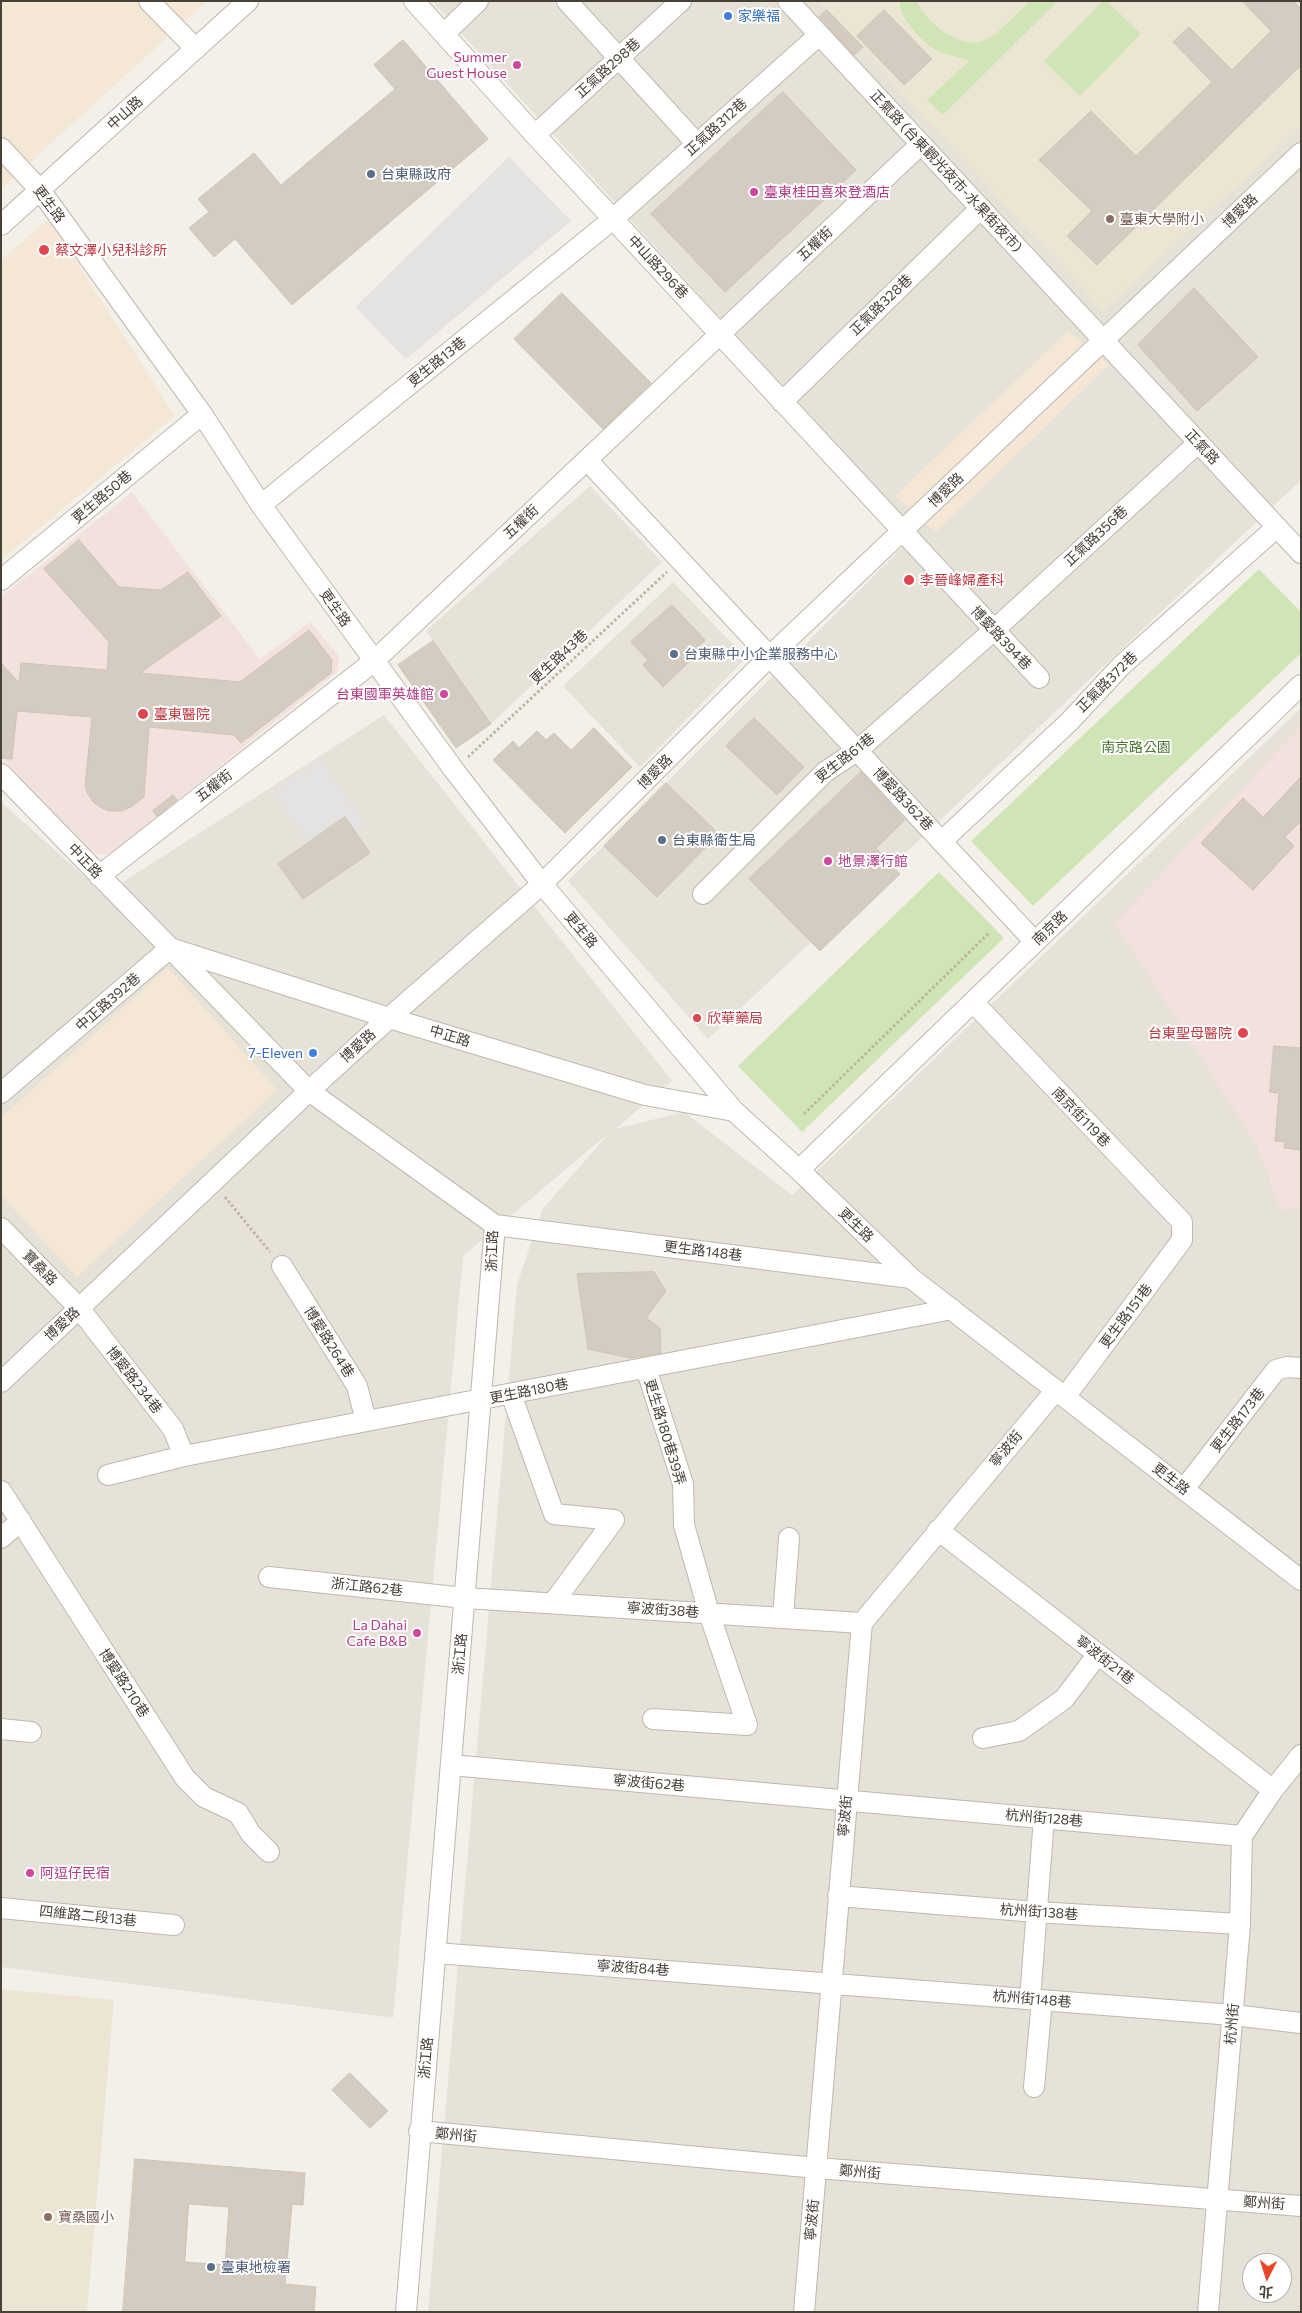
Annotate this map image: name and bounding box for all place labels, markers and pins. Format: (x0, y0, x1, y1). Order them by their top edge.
place label: 家樂福 (738, 8, 780, 24)
marker: 家樂福 (722, 10, 734, 22)
place label: Summer Guest House (426, 49, 507, 82)
marker: Summer Guest House (511, 59, 523, 71)
place label: 台東縣政府 (381, 166, 451, 182)
marker: 台東縣政府 (365, 168, 377, 180)
place label: 臺東桂田喜來登酒店 (764, 184, 890, 200)
marker: 臺東桂田喜來登酒店 (748, 186, 760, 198)
place label: 臺東大學附小 (1120, 211, 1204, 227)
marker: 臺東大學附小 (1104, 213, 1116, 225)
place label: 蔡文澤小兒科診所 (55, 242, 167, 258)
marker: 蔡文澤小兒科診所 (37, 243, 51, 257)
place label: 李晉峰婦產科 (920, 572, 1004, 588)
marker: 李晉峰婦產科 (902, 573, 916, 587)
place label: 台東縣中小企業服務中心 (684, 646, 838, 662)
marker: 台東縣中小企業服務中心 (668, 648, 680, 660)
place label: 台東國軍英雄館 (336, 686, 434, 702)
marker: 台東國軍英雄館 (438, 688, 450, 700)
place label: 臺東醫院 (154, 706, 210, 722)
marker: 臺東醫院 (136, 707, 150, 721)
place label: 台東縣衛生局 (672, 832, 756, 848)
marker: 台東縣衛生局 (656, 834, 668, 846)
place label: 地景澤行館 (838, 853, 908, 869)
marker: 地景澤行館 (822, 855, 834, 867)
place label: 欣華藥局 (707, 1010, 763, 1026)
marker: 欣華藥局 (691, 1012, 703, 1024)
place label: 台東聖母醫院 (1148, 1025, 1232, 1041)
marker: 台東聖母醫院 (1236, 1026, 1250, 1040)
place label: 7-Eleven (248, 1045, 303, 1061)
marker: 7-Eleven (307, 1047, 319, 1059)
place label: La Dahai Cafe B&B (346, 1617, 407, 1650)
marker: La Dahai Cafe B&B (411, 1627, 423, 1639)
place label: 阿逗仔民宿 (40, 1865, 110, 1881)
marker: 阿逗仔民宿 (24, 1867, 36, 1879)
place label: 寶桑國小 (58, 2209, 114, 2225)
marker: 寶桑國小 (42, 2211, 54, 2223)
place label: 臺東地檢署 (221, 2259, 291, 2275)
marker: 臺東地檢署 (205, 2261, 217, 2273)

